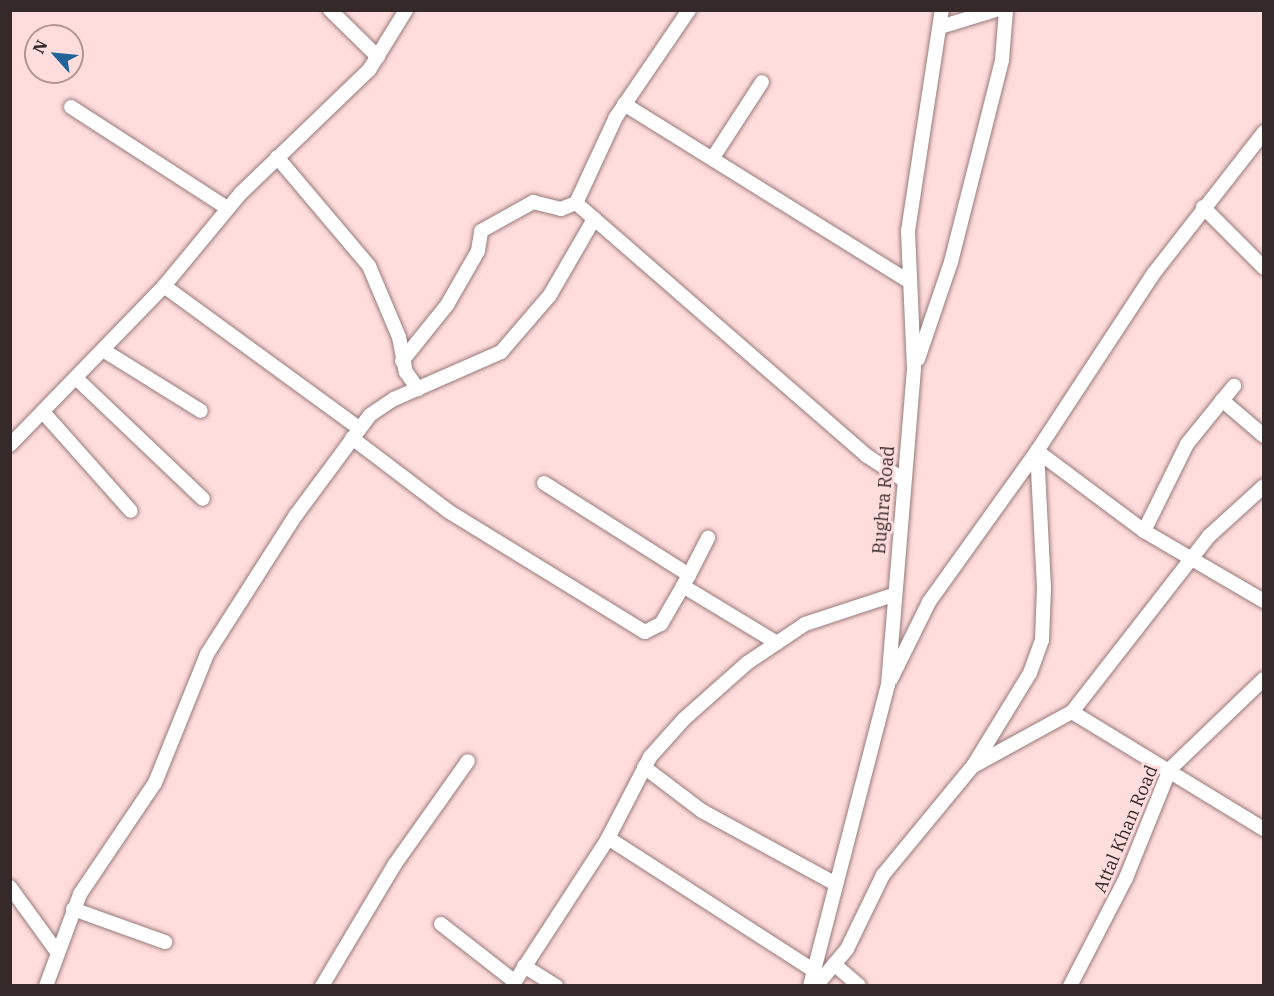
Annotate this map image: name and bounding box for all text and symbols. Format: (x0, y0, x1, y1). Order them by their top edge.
north arrow (24, 24, 84, 84)
text: N (28, 37, 52, 57)
street label: Bughra Road (868, 445, 900, 555)
street label: Attal Khan Road (1089, 762, 1163, 896)

